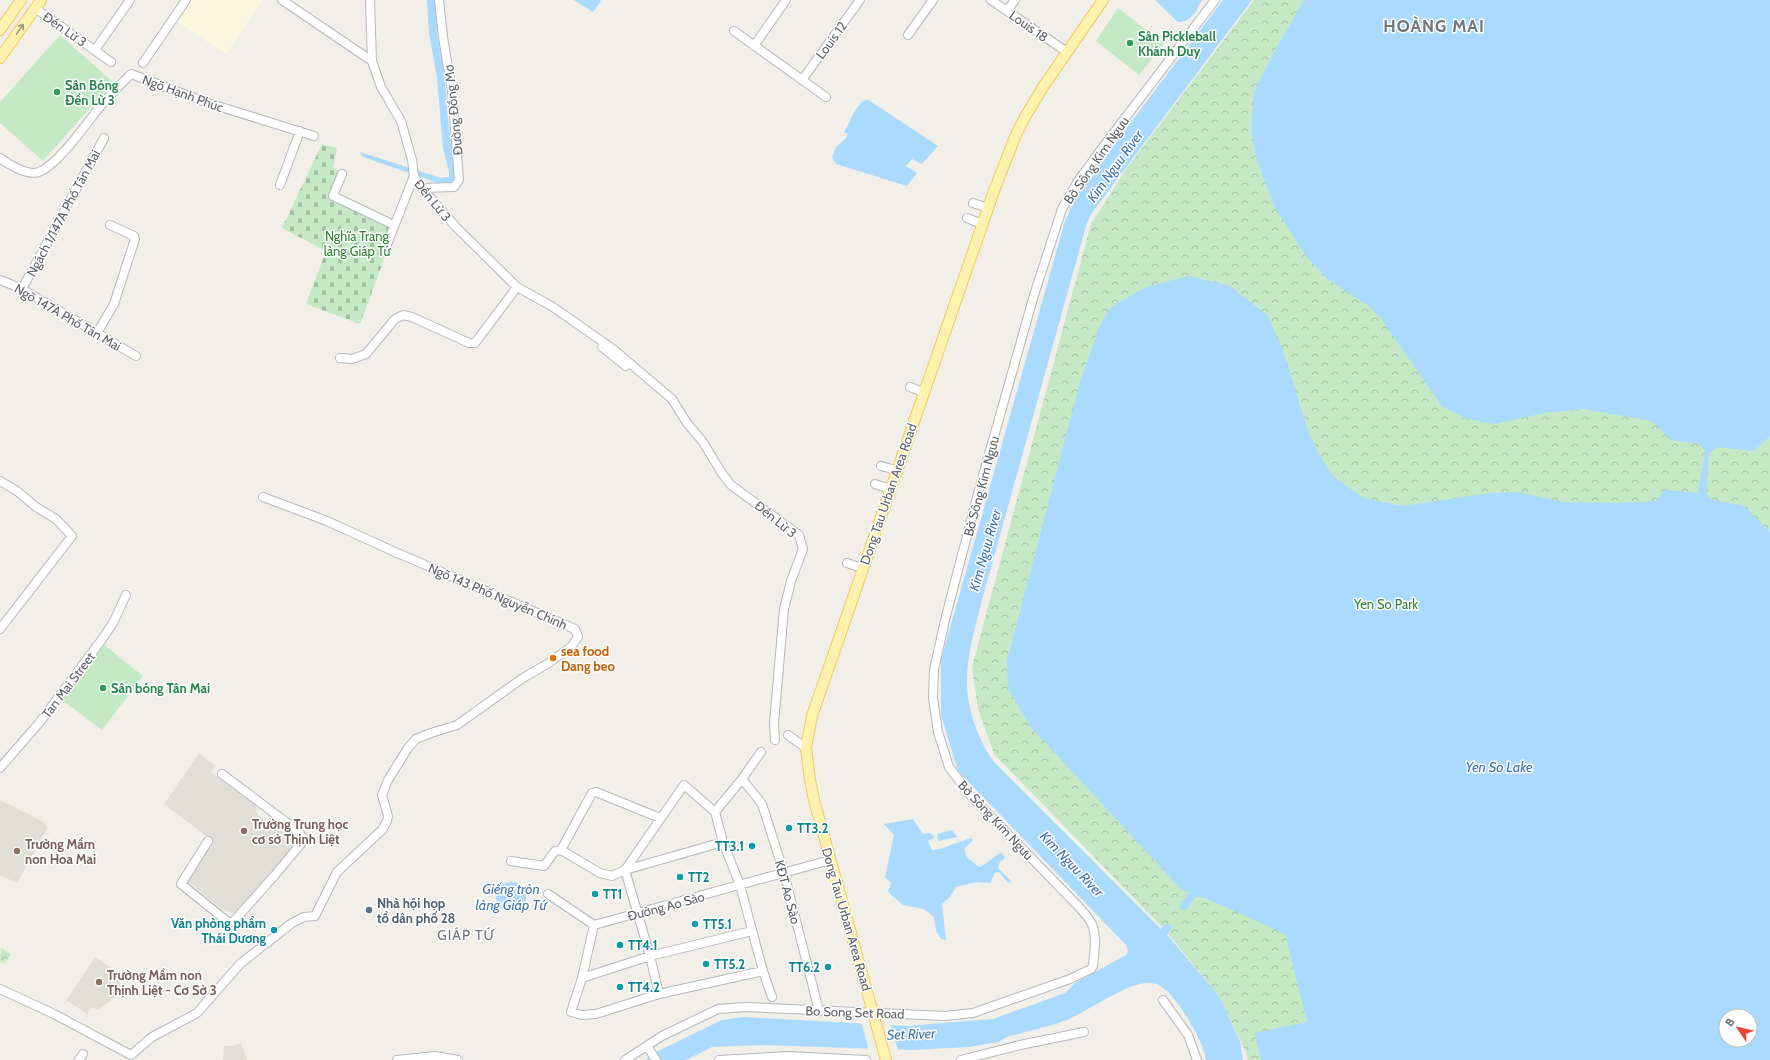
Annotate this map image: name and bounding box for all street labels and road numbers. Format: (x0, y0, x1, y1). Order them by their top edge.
street label: Louis 18 (1007, 7, 1052, 45)
street label: Đền Lừ 3 (40, 8, 90, 50)
street label: Louis 12 (812, 18, 850, 62)
street label: Đường Đồng Mơ (440, 64, 466, 156)
street label: Ngõ Hạnh Phúc (140, 71, 226, 115)
street label: Bờ Sông Kim Ngưu (1060, 113, 1132, 207)
street label: Ngách 1/147A Phố Tân Mai (23, 147, 103, 279)
street label: Đền Lừ 3 (411, 176, 455, 224)
street label: Ngõ 147A Phố Tân Mai (12, 280, 124, 354)
street label: Dong Tau Urban Area Road (856, 421, 920, 567)
street label: Bờ Sông Kim Ngưu (960, 434, 1002, 538)
street label: Đền Lừ 3 (752, 497, 800, 541)
street label: Ngõ 143 Phố Nguyễn Chính (426, 559, 570, 633)
street label: Tan Mai Street (38, 648, 98, 721)
street label: Bờ Sông Kim Ngưu (955, 777, 1037, 863)
street label: Dong Tau Urban Area Road (819, 846, 875, 992)
street label: KĐT Ao Sào (772, 858, 804, 926)
street label: Đường Ao Sào (626, 888, 706, 924)
street label: Bo Song Set Road (805, 1002, 905, 1022)

